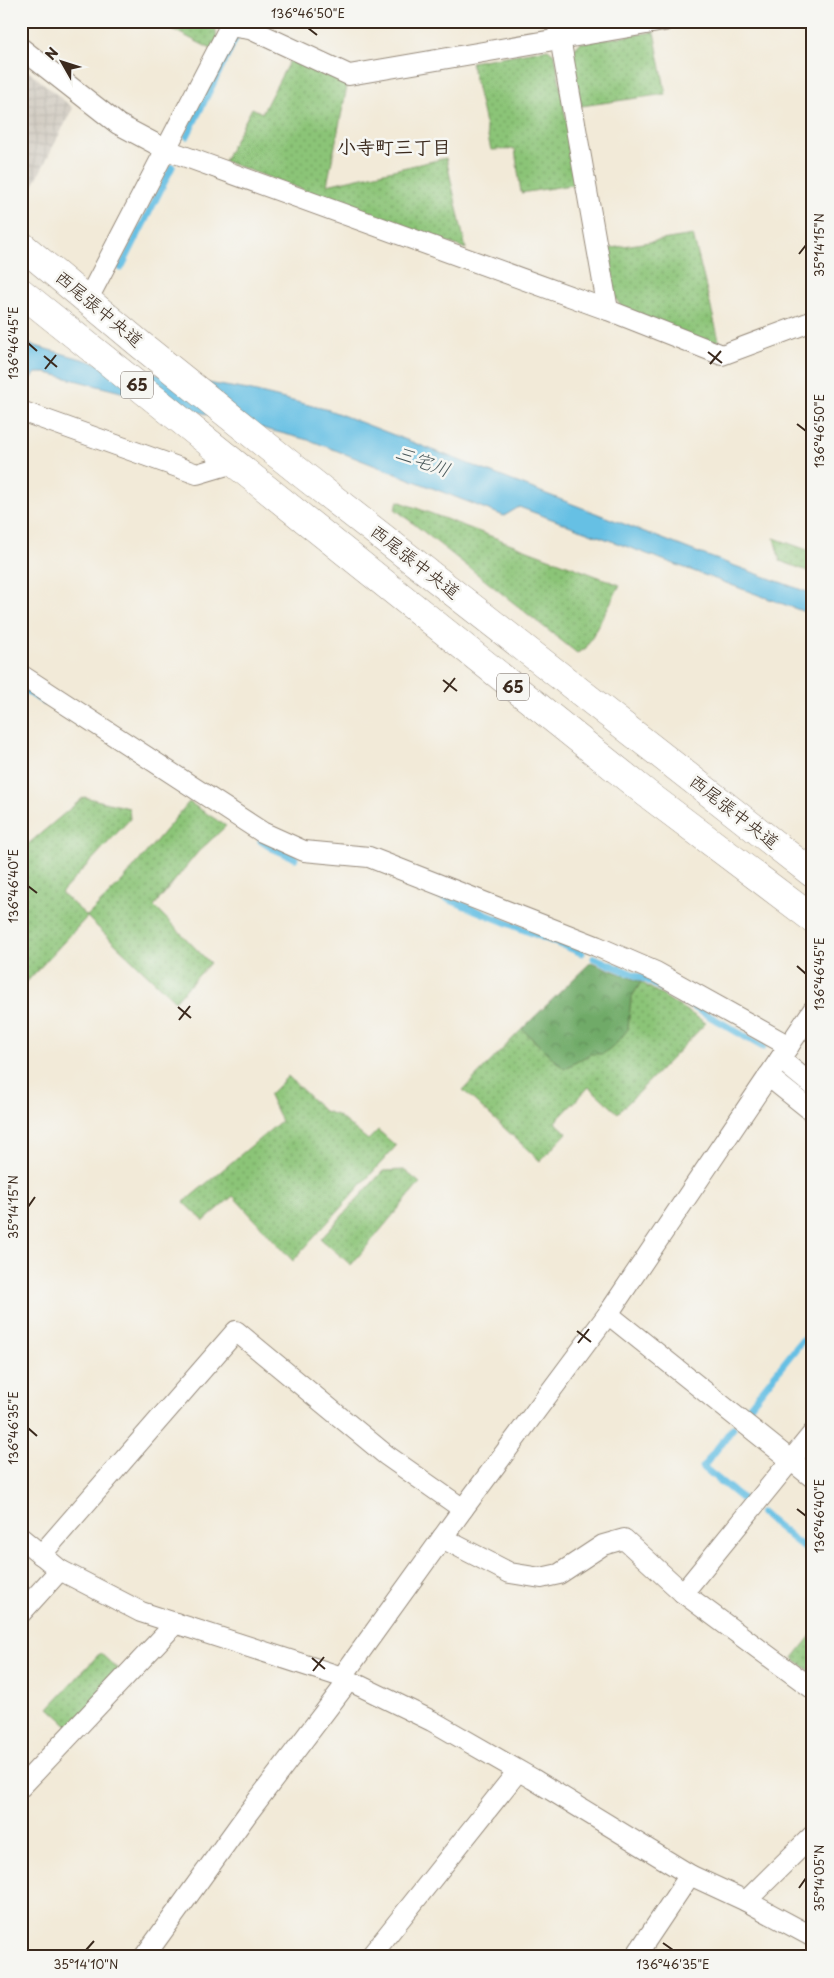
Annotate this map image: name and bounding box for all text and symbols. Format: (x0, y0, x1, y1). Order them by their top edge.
text: 136°46'50"E (271, 4, 345, 22)
north arrow (38, 38, 88, 88)
text: N (40, 43, 63, 64)
district label: 小寺町三丁目 (337, 132, 451, 160)
text: 35°14'15"N (810, 213, 828, 277)
street label: 西尾張中央道 (50, 263, 150, 353)
text: 136°46'45"E (4, 306, 22, 380)
road number: 65 (121, 372, 153, 398)
text: 136°46'50"E (810, 394, 828, 468)
water label: 三宅川 (392, 437, 455, 483)
street label: 西尾張中央道 (365, 517, 467, 605)
road number: 65 (497, 674, 529, 700)
street label: 西尾張中央道 (684, 767, 786, 855)
text: 136°46'40"E (4, 849, 22, 923)
text: 136°46'45"E (810, 937, 828, 1011)
text: 35°14'15"N (4, 1175, 22, 1239)
text: 136°46'35"E (4, 1391, 22, 1465)
text: 136°46'40"E (810, 1479, 828, 1553)
text: 35°14'05"N (810, 1845, 828, 1911)
text: 35°14'10"N (54, 1955, 118, 1973)
text: 136°46'35"E (636, 1955, 710, 1973)

